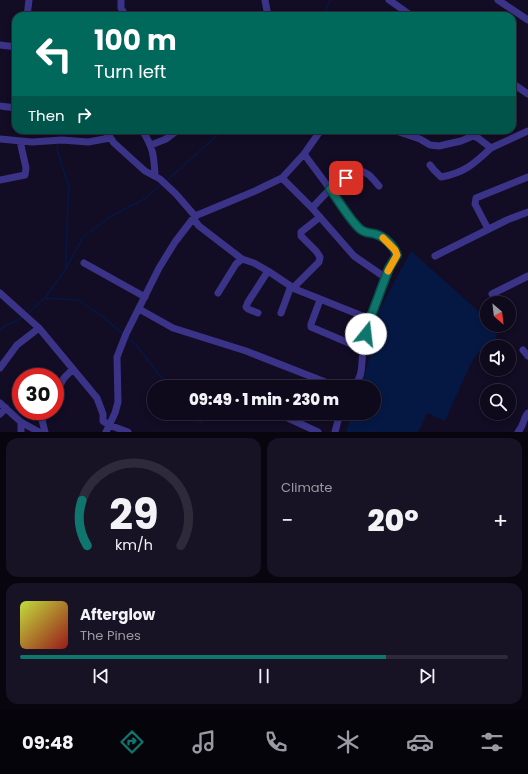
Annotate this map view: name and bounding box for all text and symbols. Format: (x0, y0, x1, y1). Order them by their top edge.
text: 100 m (94, 21, 177, 60)
icon: left (28, 28, 80, 80)
text: Turn left (94, 59, 166, 84)
icon: right (73, 104, 95, 126)
text: Then (28, 105, 65, 126)
pin (329, 161, 363, 195)
icon: arrive (335, 167, 357, 189)
north arrow (480, 296, 516, 332)
map controls (480, 296, 516, 420)
position arrow (345, 313, 387, 355)
button: sound (480, 340, 516, 376)
speed limit sign: 30 (12, 368, 64, 420)
button: search (480, 384, 516, 420)
text: 09:49 · 1 min · 230 m (189, 389, 339, 410)
text: Climate (281, 478, 332, 497)
text: 29 (109, 484, 158, 543)
text: 20° (367, 499, 419, 542)
text: − (281, 505, 293, 536)
text: + (493, 505, 508, 536)
text: km/h (114, 534, 153, 554)
text: Afterglow (80, 604, 155, 625)
text: The Pines (80, 626, 141, 645)
icon: previous (90, 665, 112, 687)
icon: pause (253, 665, 275, 687)
icon: next (416, 665, 438, 687)
icon: directions (118, 728, 146, 756)
icon: music (190, 728, 218, 756)
icon: phone (262, 728, 290, 756)
icon: climate (334, 728, 362, 756)
icon: car (406, 728, 434, 756)
icon: filters (478, 728, 506, 756)
text: 09:48 (22, 730, 74, 755)

